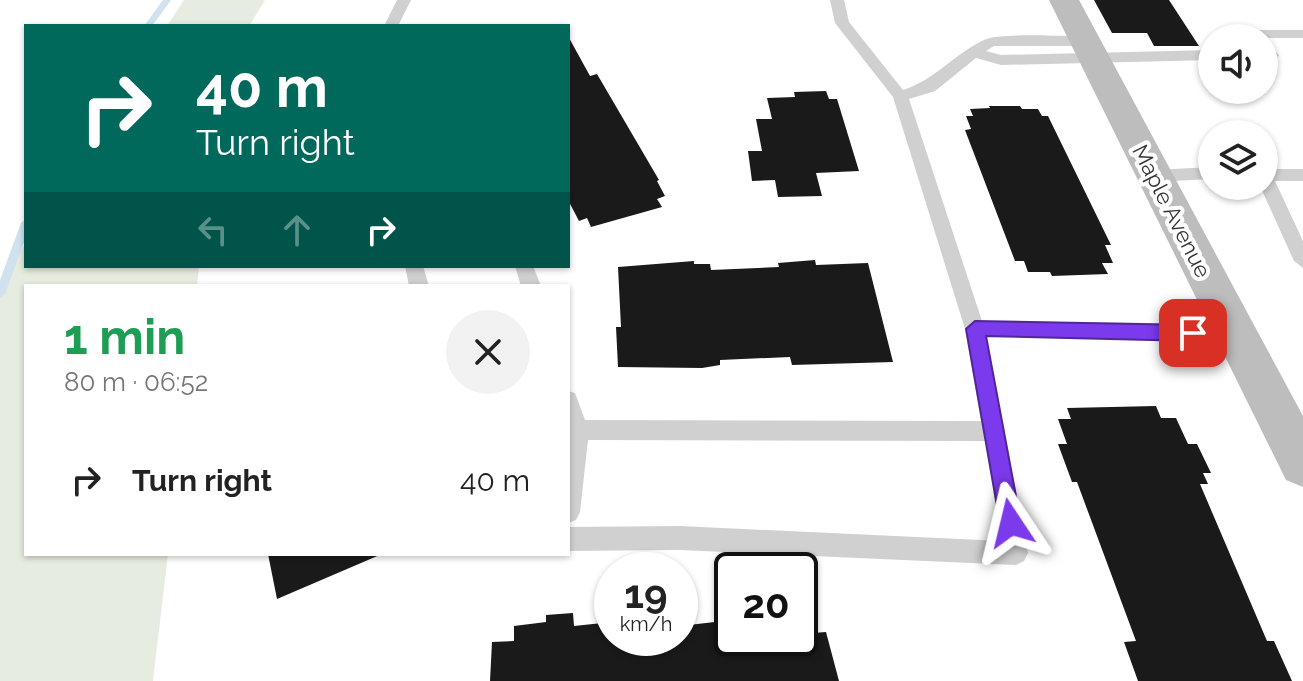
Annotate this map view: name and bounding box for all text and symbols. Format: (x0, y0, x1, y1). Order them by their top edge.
map controls (1198, 24, 1278, 200)
button: sound (1198, 24, 1278, 104)
text: 40 m (196, 54, 328, 120)
icon: right (64, 56, 168, 160)
button: layers (1198, 120, 1278, 200)
text: Turn right (196, 121, 355, 163)
street label: Maple Avenue (1127, 140, 1217, 282)
icon: left (191, 208, 235, 252)
icon: ahead (275, 208, 319, 252)
icon: right (359, 208, 403, 252)
pin (1159, 299, 1227, 367)
text: 1 min (64, 309, 185, 365)
button: close (446, 310, 530, 394)
icon: arrive (1171, 311, 1215, 355)
text: 80 m · 06:52 (64, 367, 208, 397)
icon: right (64, 458, 108, 502)
text: Turn right (132, 463, 272, 498)
text: 40 m (460, 463, 530, 498)
position arrow (969, 481, 1053, 565)
speed limit sign: 20 (714, 552, 818, 656)
text: 19 (624, 570, 668, 617)
text: km/h (620, 612, 672, 636)

